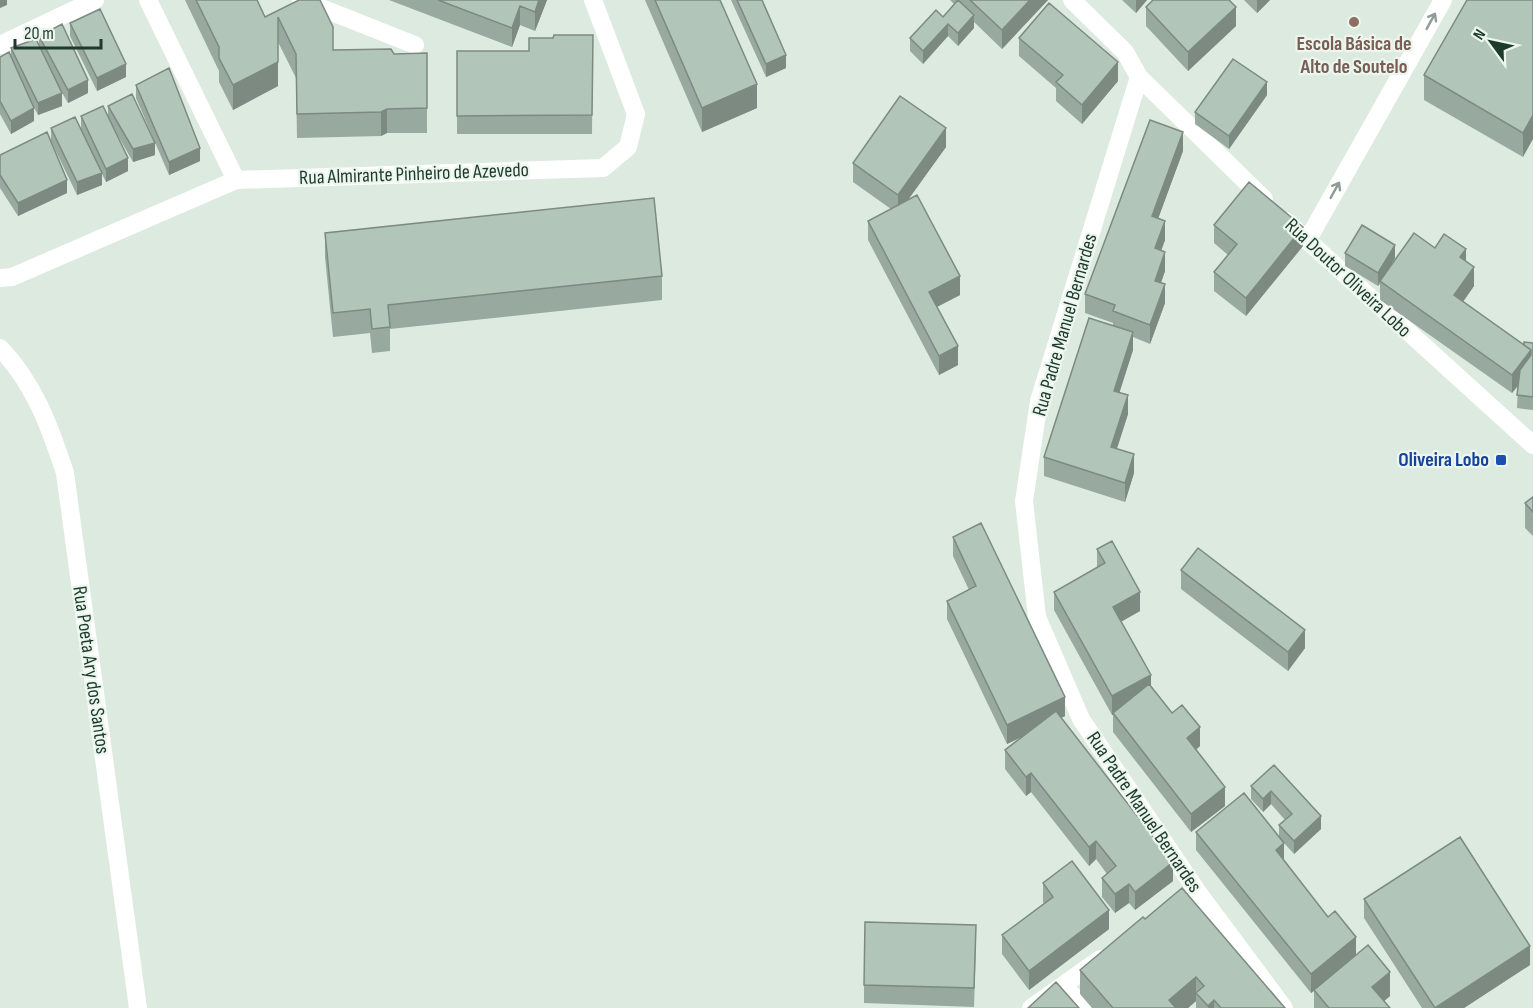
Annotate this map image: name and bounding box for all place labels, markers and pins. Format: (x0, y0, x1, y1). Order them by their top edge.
marker: Escola Básica de Alto de Soutelo (1347, 15, 1361, 29)
place label: Escola Básica de Alto de Soutelo (1296, 32, 1412, 79)
place label: Oliveira Lobo (1398, 448, 1489, 472)
marker: Oliveira Lobo (1494, 453, 1508, 467)

